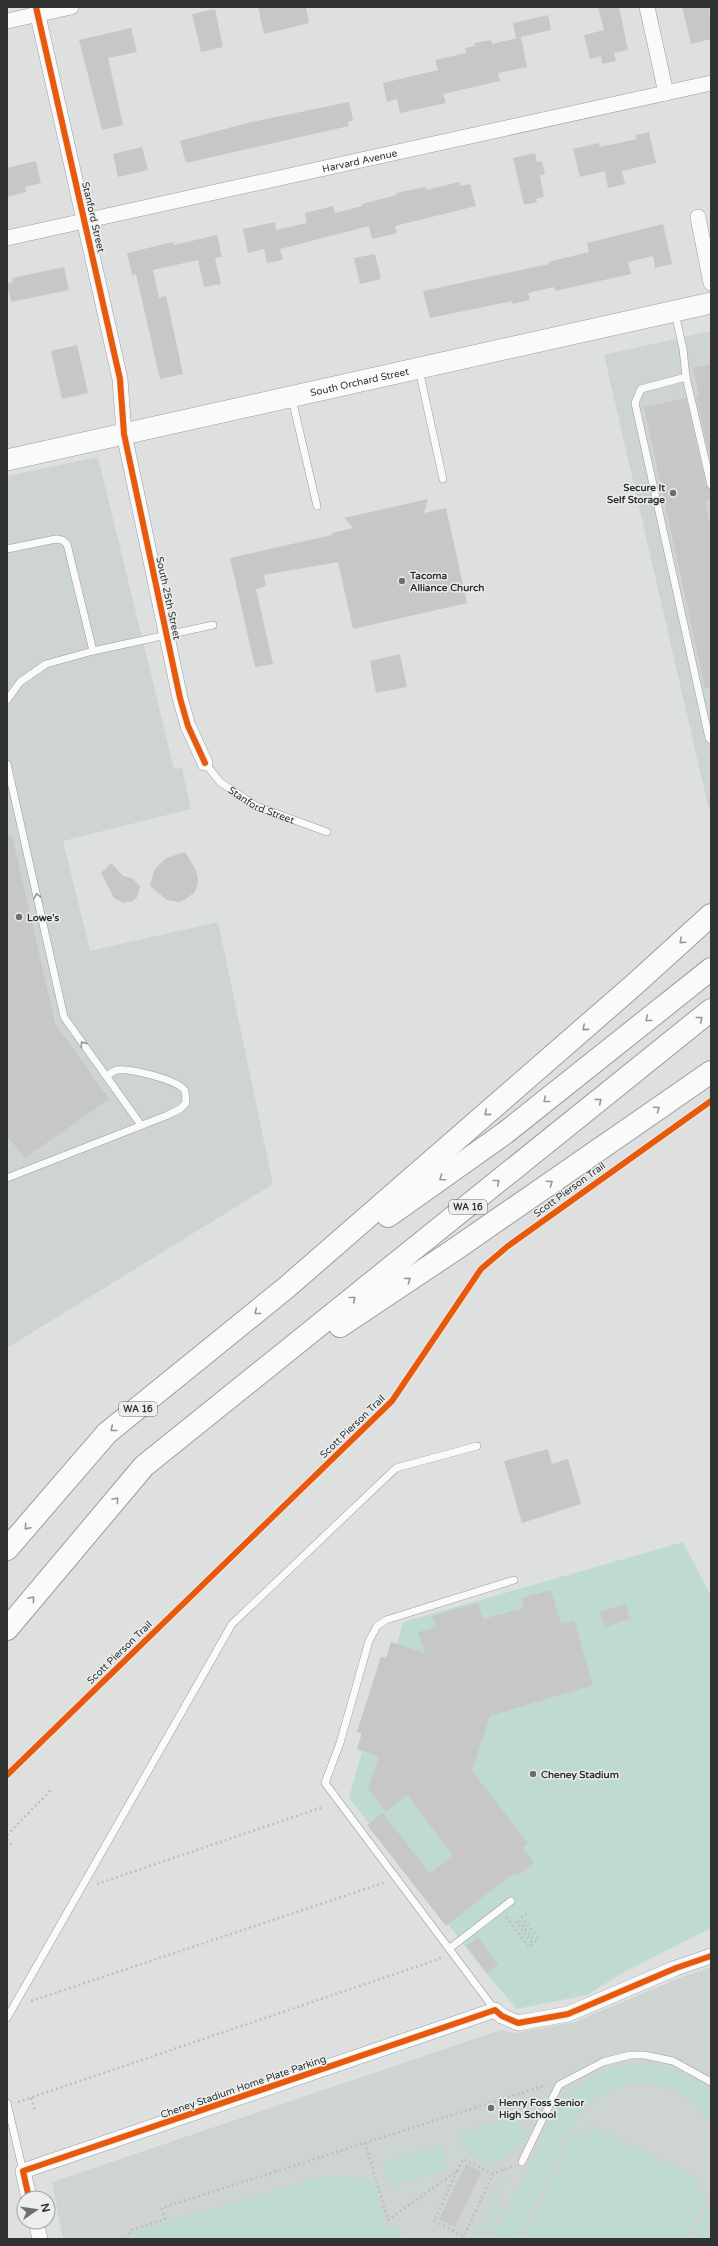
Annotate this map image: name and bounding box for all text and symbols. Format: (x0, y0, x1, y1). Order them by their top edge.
street label: Harvard Avenue (321, 147, 399, 175)
street label: Stanford Street (79, 181, 107, 254)
street label: South Orchard Street (309, 366, 410, 399)
place label: Secure It Self Storage (607, 482, 665, 506)
marker: Secure It Self Storage (668, 488, 678, 498)
street label: South 25th Street (153, 556, 183, 641)
place label: Tacoma Alliance Church (409, 570, 484, 594)
marker: Tacoma Alliance Church (397, 576, 407, 586)
street label: Stanford Street (226, 784, 296, 827)
one-way arrow (33, 892, 41, 899)
marker: Lowe's (14, 912, 24, 922)
place label: Lowe's (27, 912, 59, 924)
one-way arrow (679, 937, 687, 944)
one-way arrow (645, 1015, 652, 1022)
one-way arrow (695, 1017, 702, 1024)
one-way arrow (582, 1023, 590, 1030)
one-way arrow (81, 1042, 88, 1049)
one-way arrow (544, 1096, 551, 1103)
one-way arrow (594, 1098, 601, 1105)
one-way arrow (653, 1106, 660, 1114)
one-way arrow (484, 1109, 492, 1116)
street label: Scott Pierson Trail (531, 1160, 608, 1220)
one-way arrow (439, 1173, 446, 1181)
one-way arrow (493, 1180, 500, 1187)
one-way arrow (546, 1180, 553, 1188)
road number: WA 16 (449, 1200, 487, 1214)
one-way arrow (404, 1277, 411, 1285)
one-way arrow (348, 1297, 355, 1304)
one-way arrow (254, 1307, 261, 1314)
street label: Scott Pierson Trail (318, 1393, 388, 1461)
road number: WA 16 (119, 1402, 157, 1416)
one-way arrow (110, 1424, 117, 1431)
one-way arrow (111, 1497, 118, 1504)
one-way arrow (24, 1522, 31, 1529)
one-way arrow (28, 1596, 35, 1604)
street label: Scott Pierson Trail (85, 1619, 155, 1687)
marker: Cheney Stadium (528, 1769, 538, 1779)
place label: Cheney Stadium (541, 1769, 619, 1781)
street label: Cheney Stadium Home Plate Parking (159, 2053, 328, 2121)
place label: Henry Foss Senior High School (499, 2097, 584, 2121)
marker: Henry Foss Senior High School (486, 2103, 496, 2113)
north arrow (16, 2190, 56, 2230)
text: N (38, 2202, 53, 2214)

